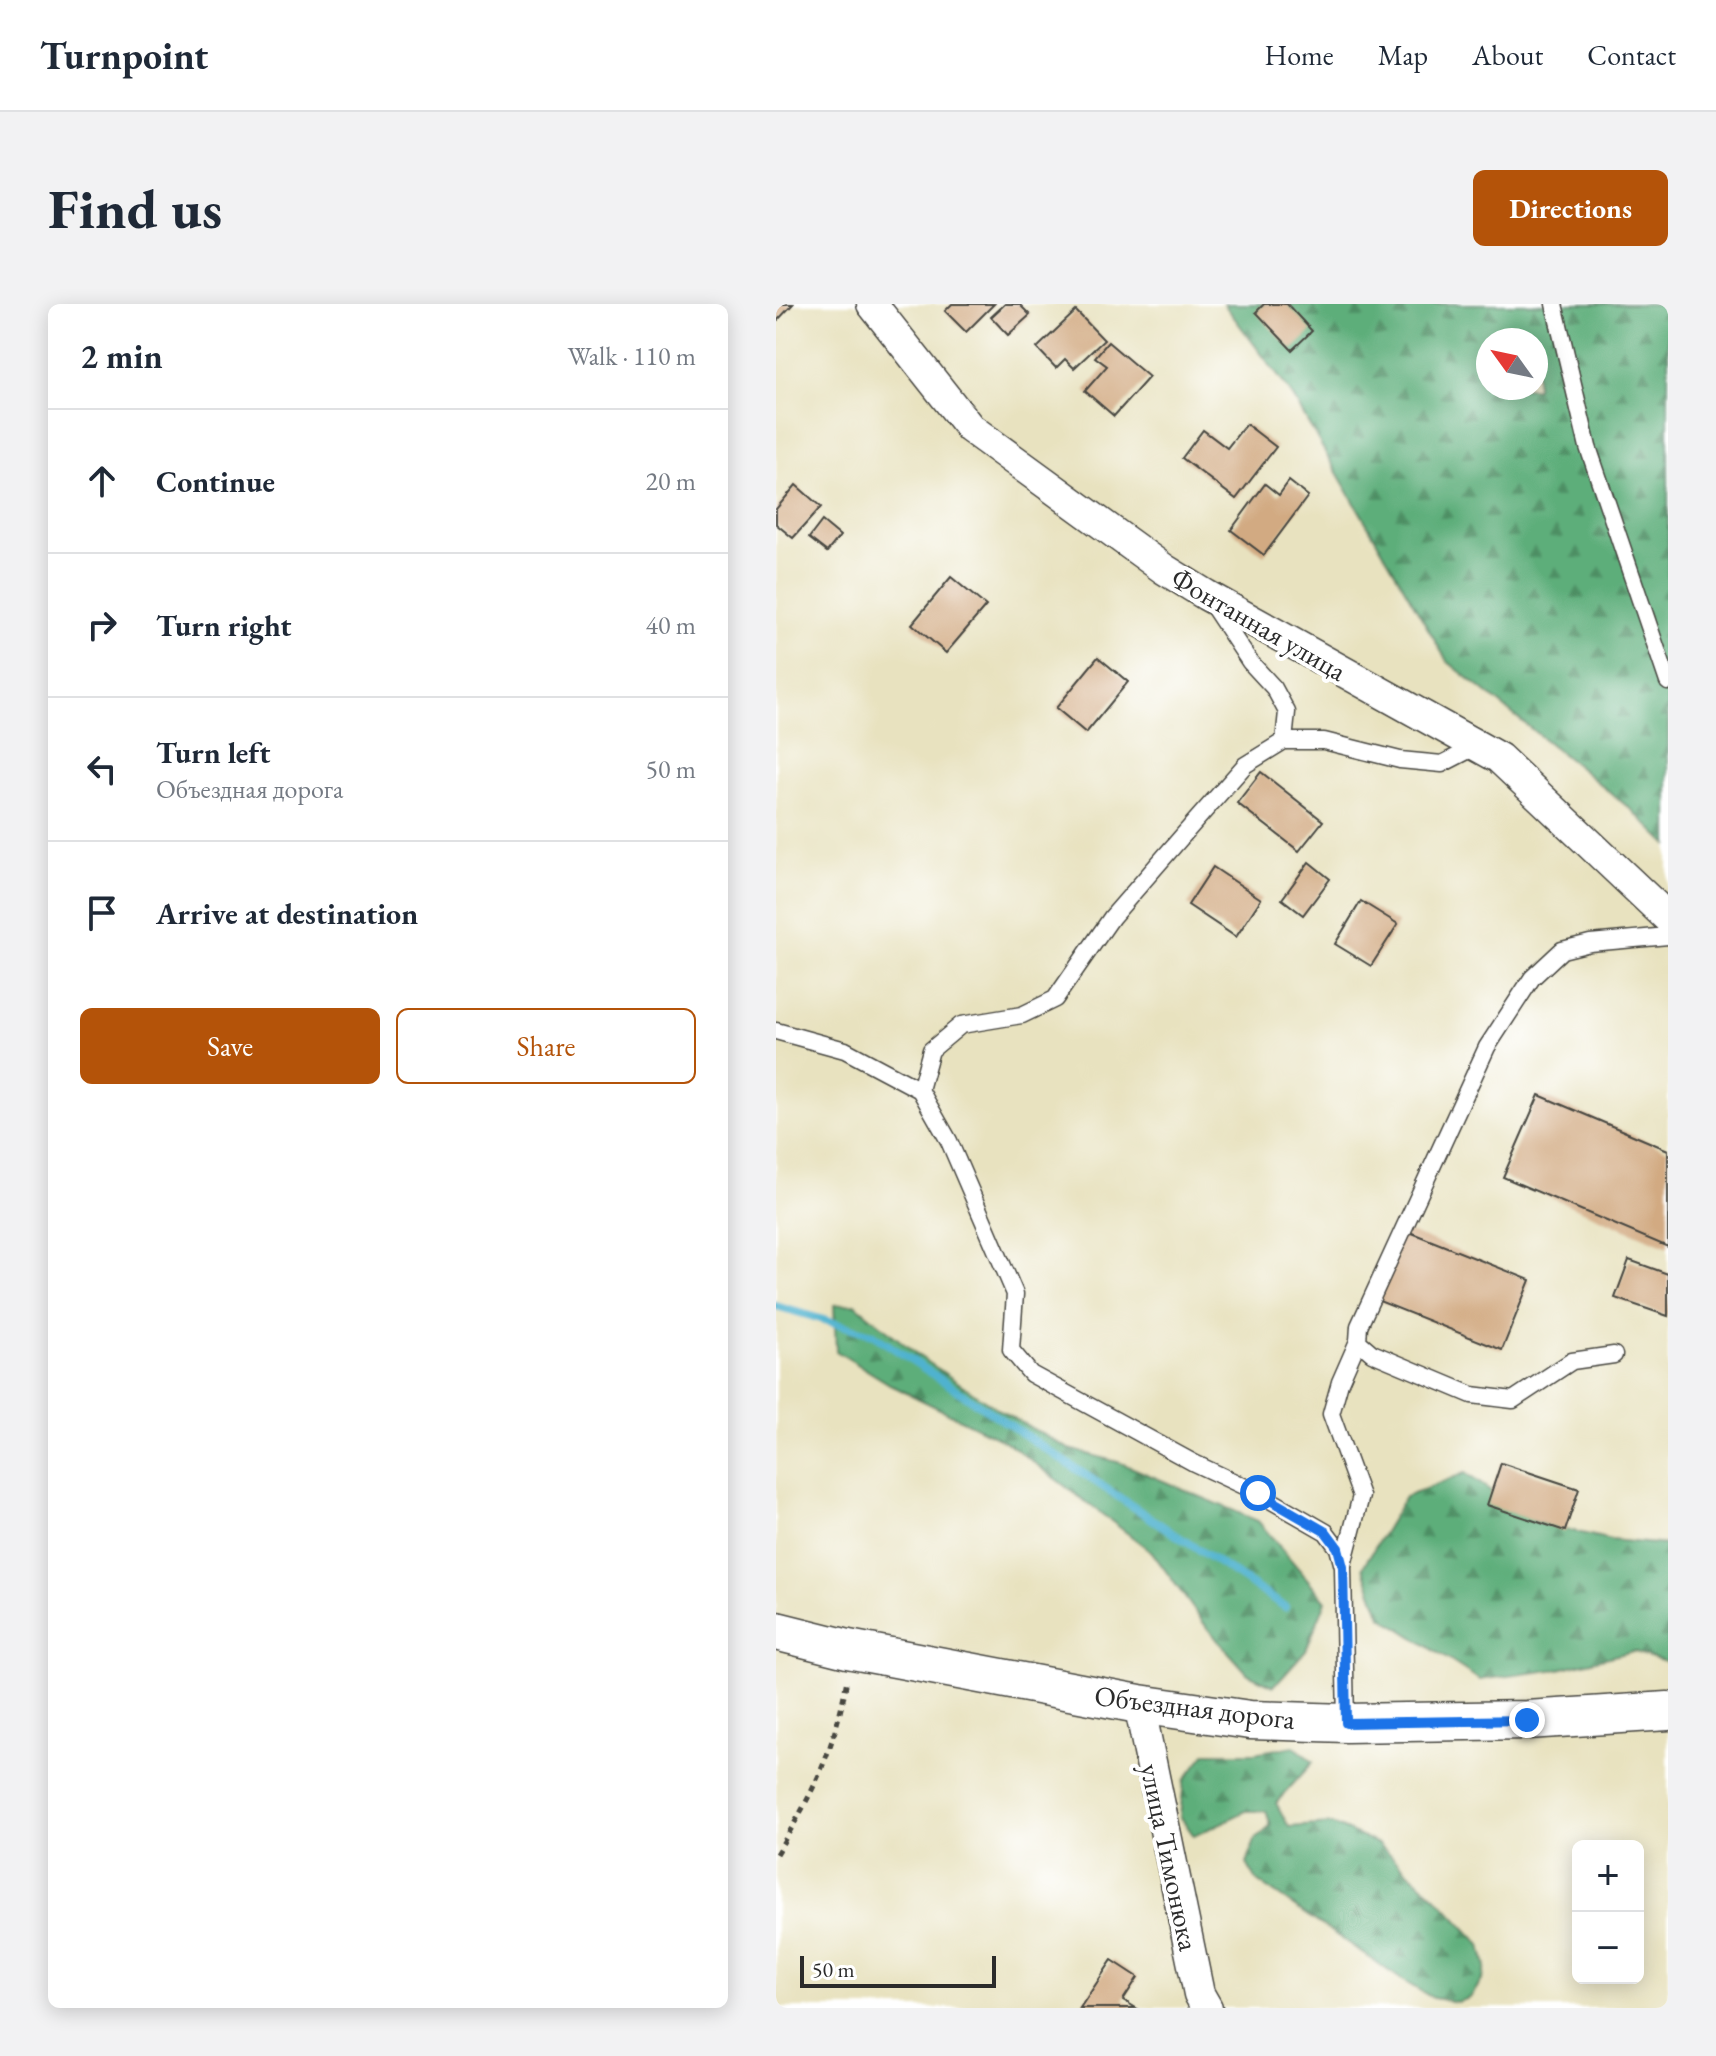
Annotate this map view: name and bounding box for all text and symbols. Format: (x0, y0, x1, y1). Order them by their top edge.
text: Turnpoint (40, 31, 208, 80)
text: Home (1264, 37, 1334, 73)
text: Map (1378, 37, 1428, 73)
text: About (1472, 37, 1543, 73)
text: Contact (1587, 37, 1676, 73)
button: Directions (1473, 170, 1668, 246)
text: Find us (48, 172, 222, 245)
north arrow (1476, 328, 1548, 400)
text: 2 min (80, 334, 163, 378)
text: Walk · 110 m (568, 339, 696, 373)
icon: ahead (80, 459, 124, 503)
text: Continue (156, 462, 275, 501)
text: 20 m (646, 464, 696, 498)
street label: Фонтанная улица (1165, 559, 1354, 689)
icon: right (80, 603, 124, 647)
text: Turn right (156, 606, 292, 645)
text: 40 m (646, 608, 696, 642)
text: Turn left (156, 733, 270, 772)
icon: left (80, 747, 124, 791)
text: 50 m (646, 752, 696, 786)
text: Объездная дорога (156, 772, 343, 806)
icon: arrive (80, 891, 124, 935)
text: Arrive at destination (156, 894, 418, 933)
button: Save (80, 1008, 380, 1084)
button: Share (396, 1008, 696, 1084)
route start (1240, 1475, 1276, 1511)
street label: Объездная дорога (1093, 1677, 1298, 1737)
route end (1509, 1702, 1545, 1738)
street label: улица Тимонюка (1133, 1760, 1208, 1955)
map controls (1572, 1840, 1644, 1984)
button: + (1572, 1840, 1644, 1912)
button: − (1572, 1912, 1644, 1984)
scale bar (800, 1952, 996, 1988)
text: 50 m (812, 1955, 855, 1984)

